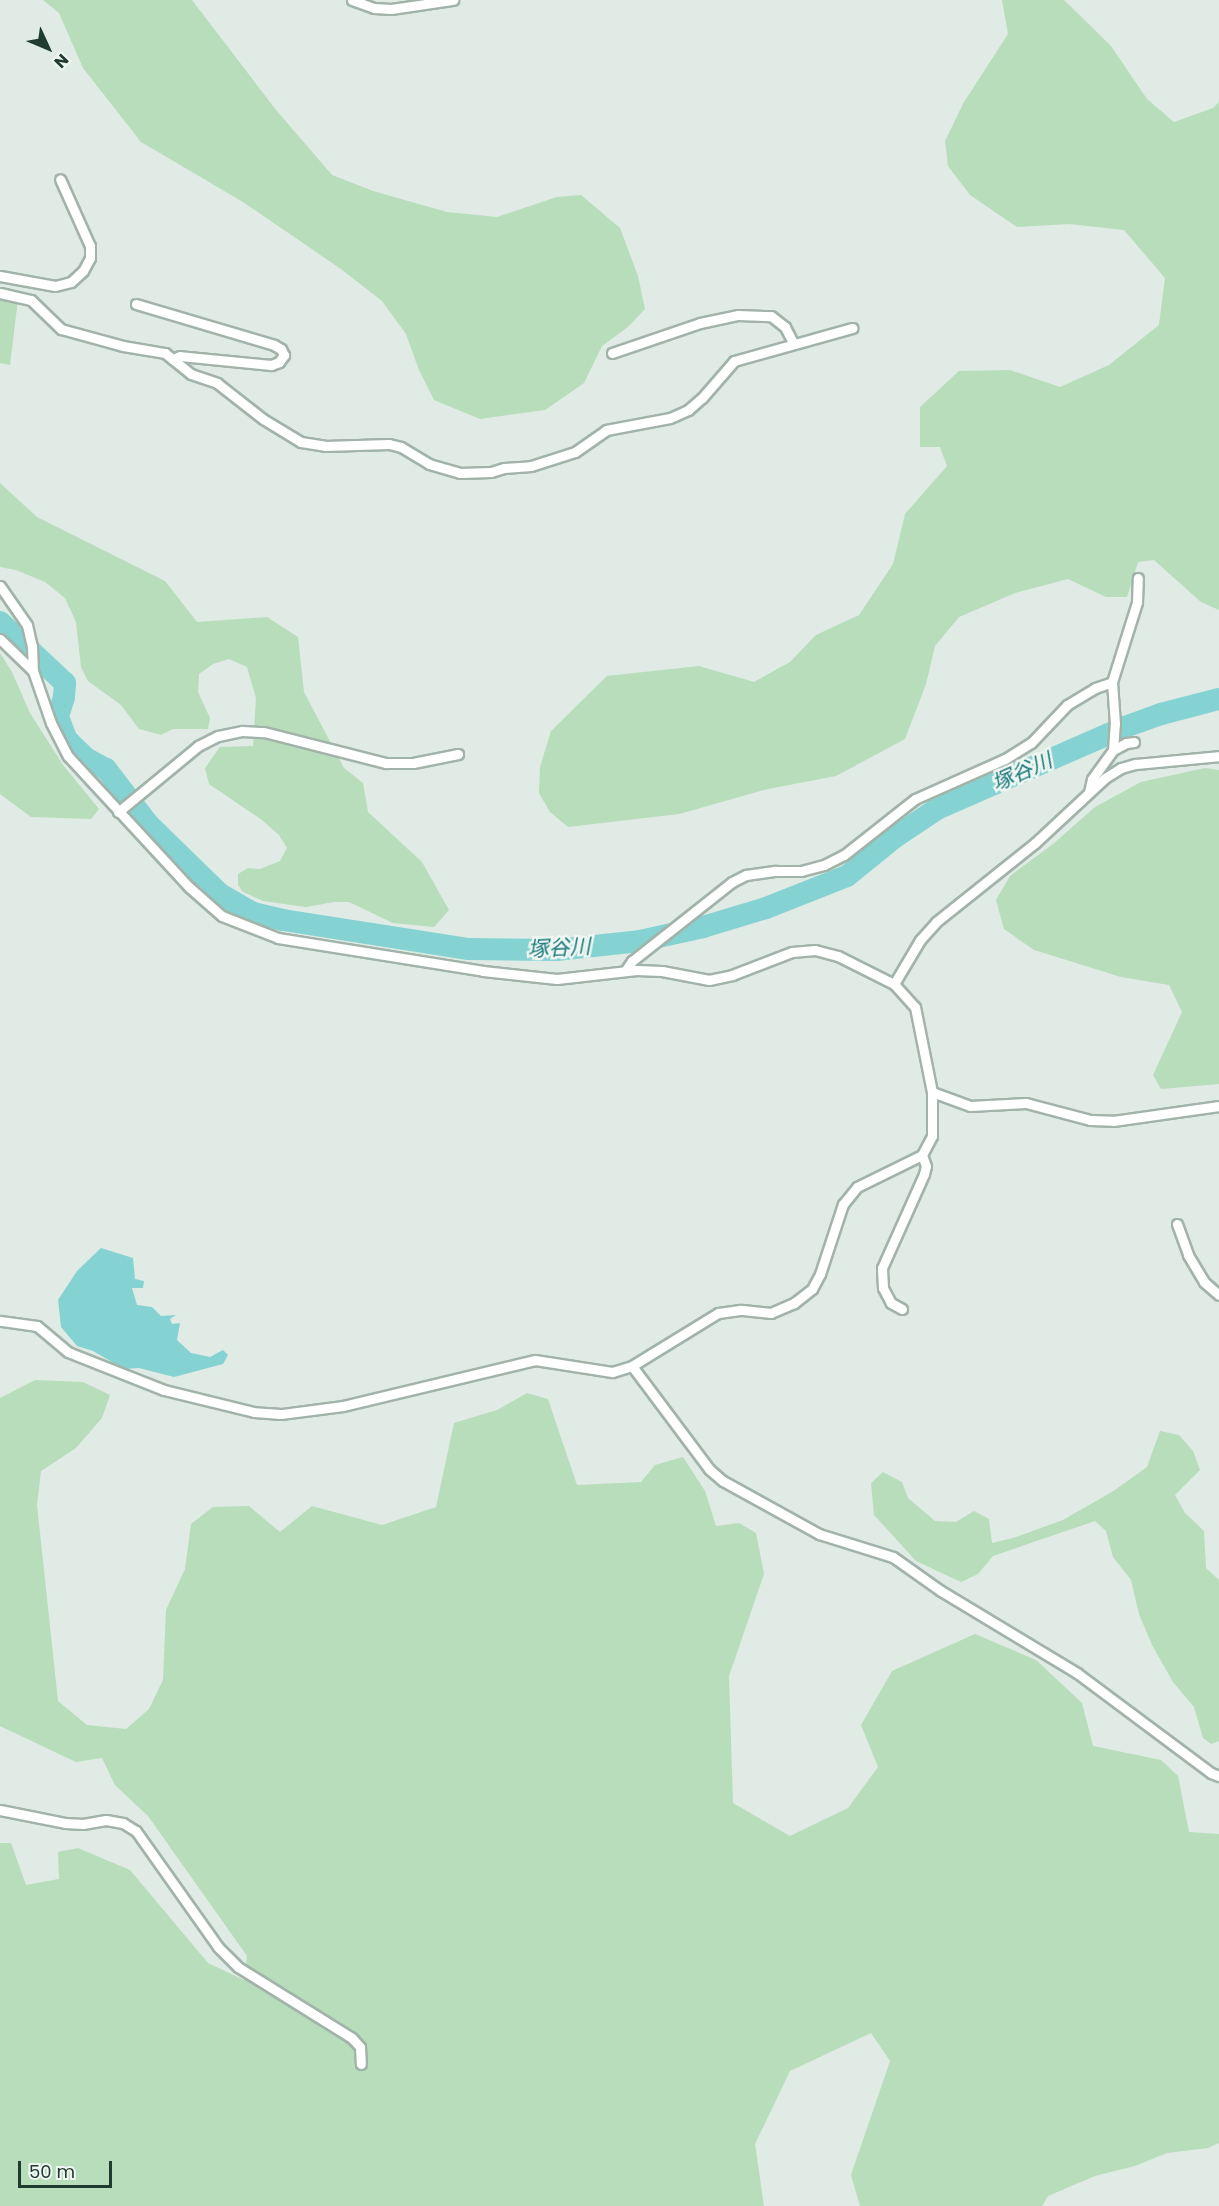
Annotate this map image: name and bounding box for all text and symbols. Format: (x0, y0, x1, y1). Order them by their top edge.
north arrow (18, 18, 78, 78)
text: N (49, 49, 74, 73)
water label: 塚谷川 (988, 748, 1056, 796)
water label: 塚谷川 (527, 934, 591, 962)
scale bar (21, 2149, 116, 2187)
text: 50 m (29, 2159, 75, 2184)

